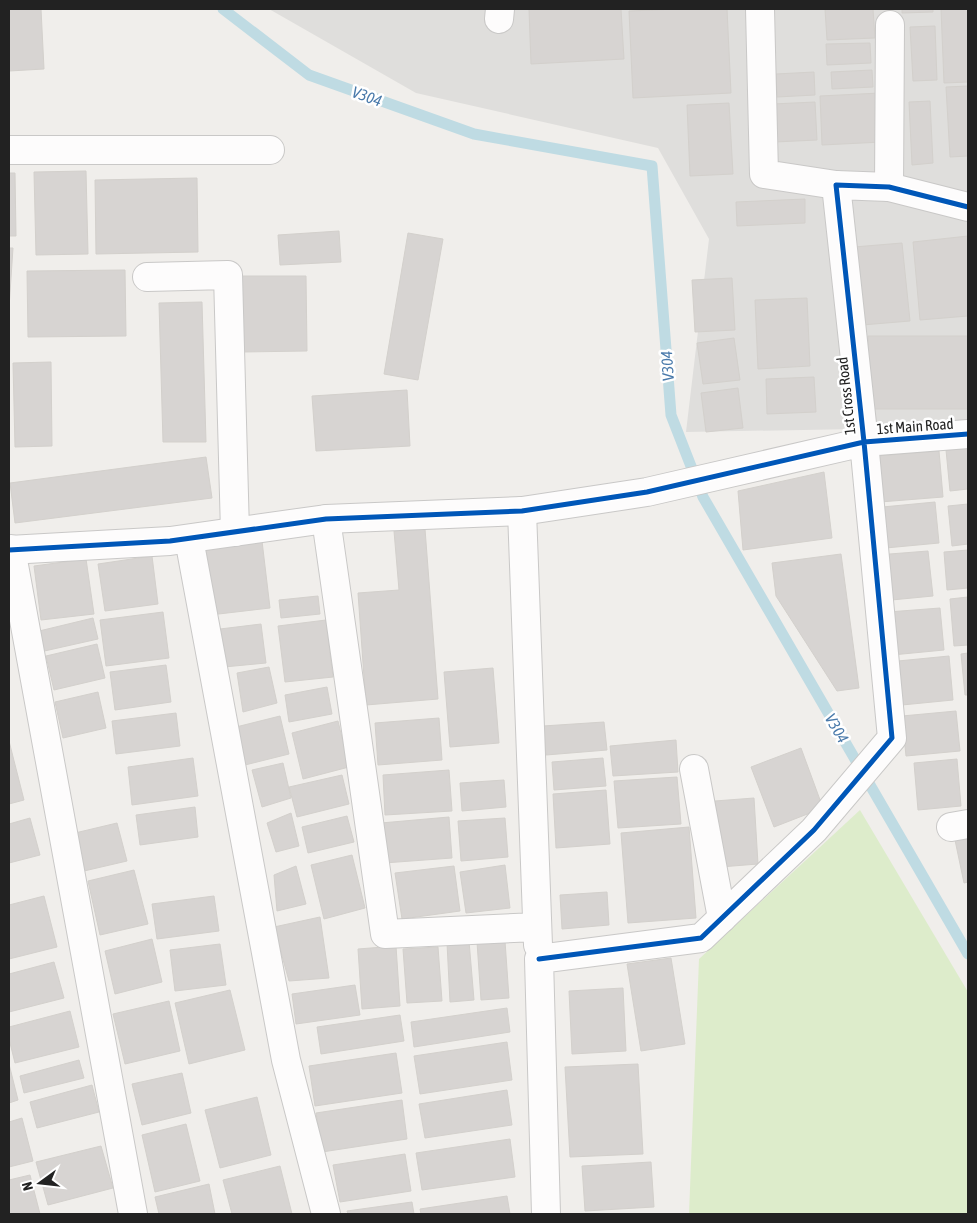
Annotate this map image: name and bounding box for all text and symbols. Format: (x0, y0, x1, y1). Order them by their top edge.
water label: V304 (350, 82, 384, 110)
water label: V304 (657, 350, 677, 382)
street label: 1st Cross Road (833, 356, 859, 436)
street label: 1st Main Road (876, 415, 954, 437)
water label: V304 (822, 710, 852, 746)
north arrow (15, 1158, 65, 1208)
text: N (19, 1180, 36, 1192)

